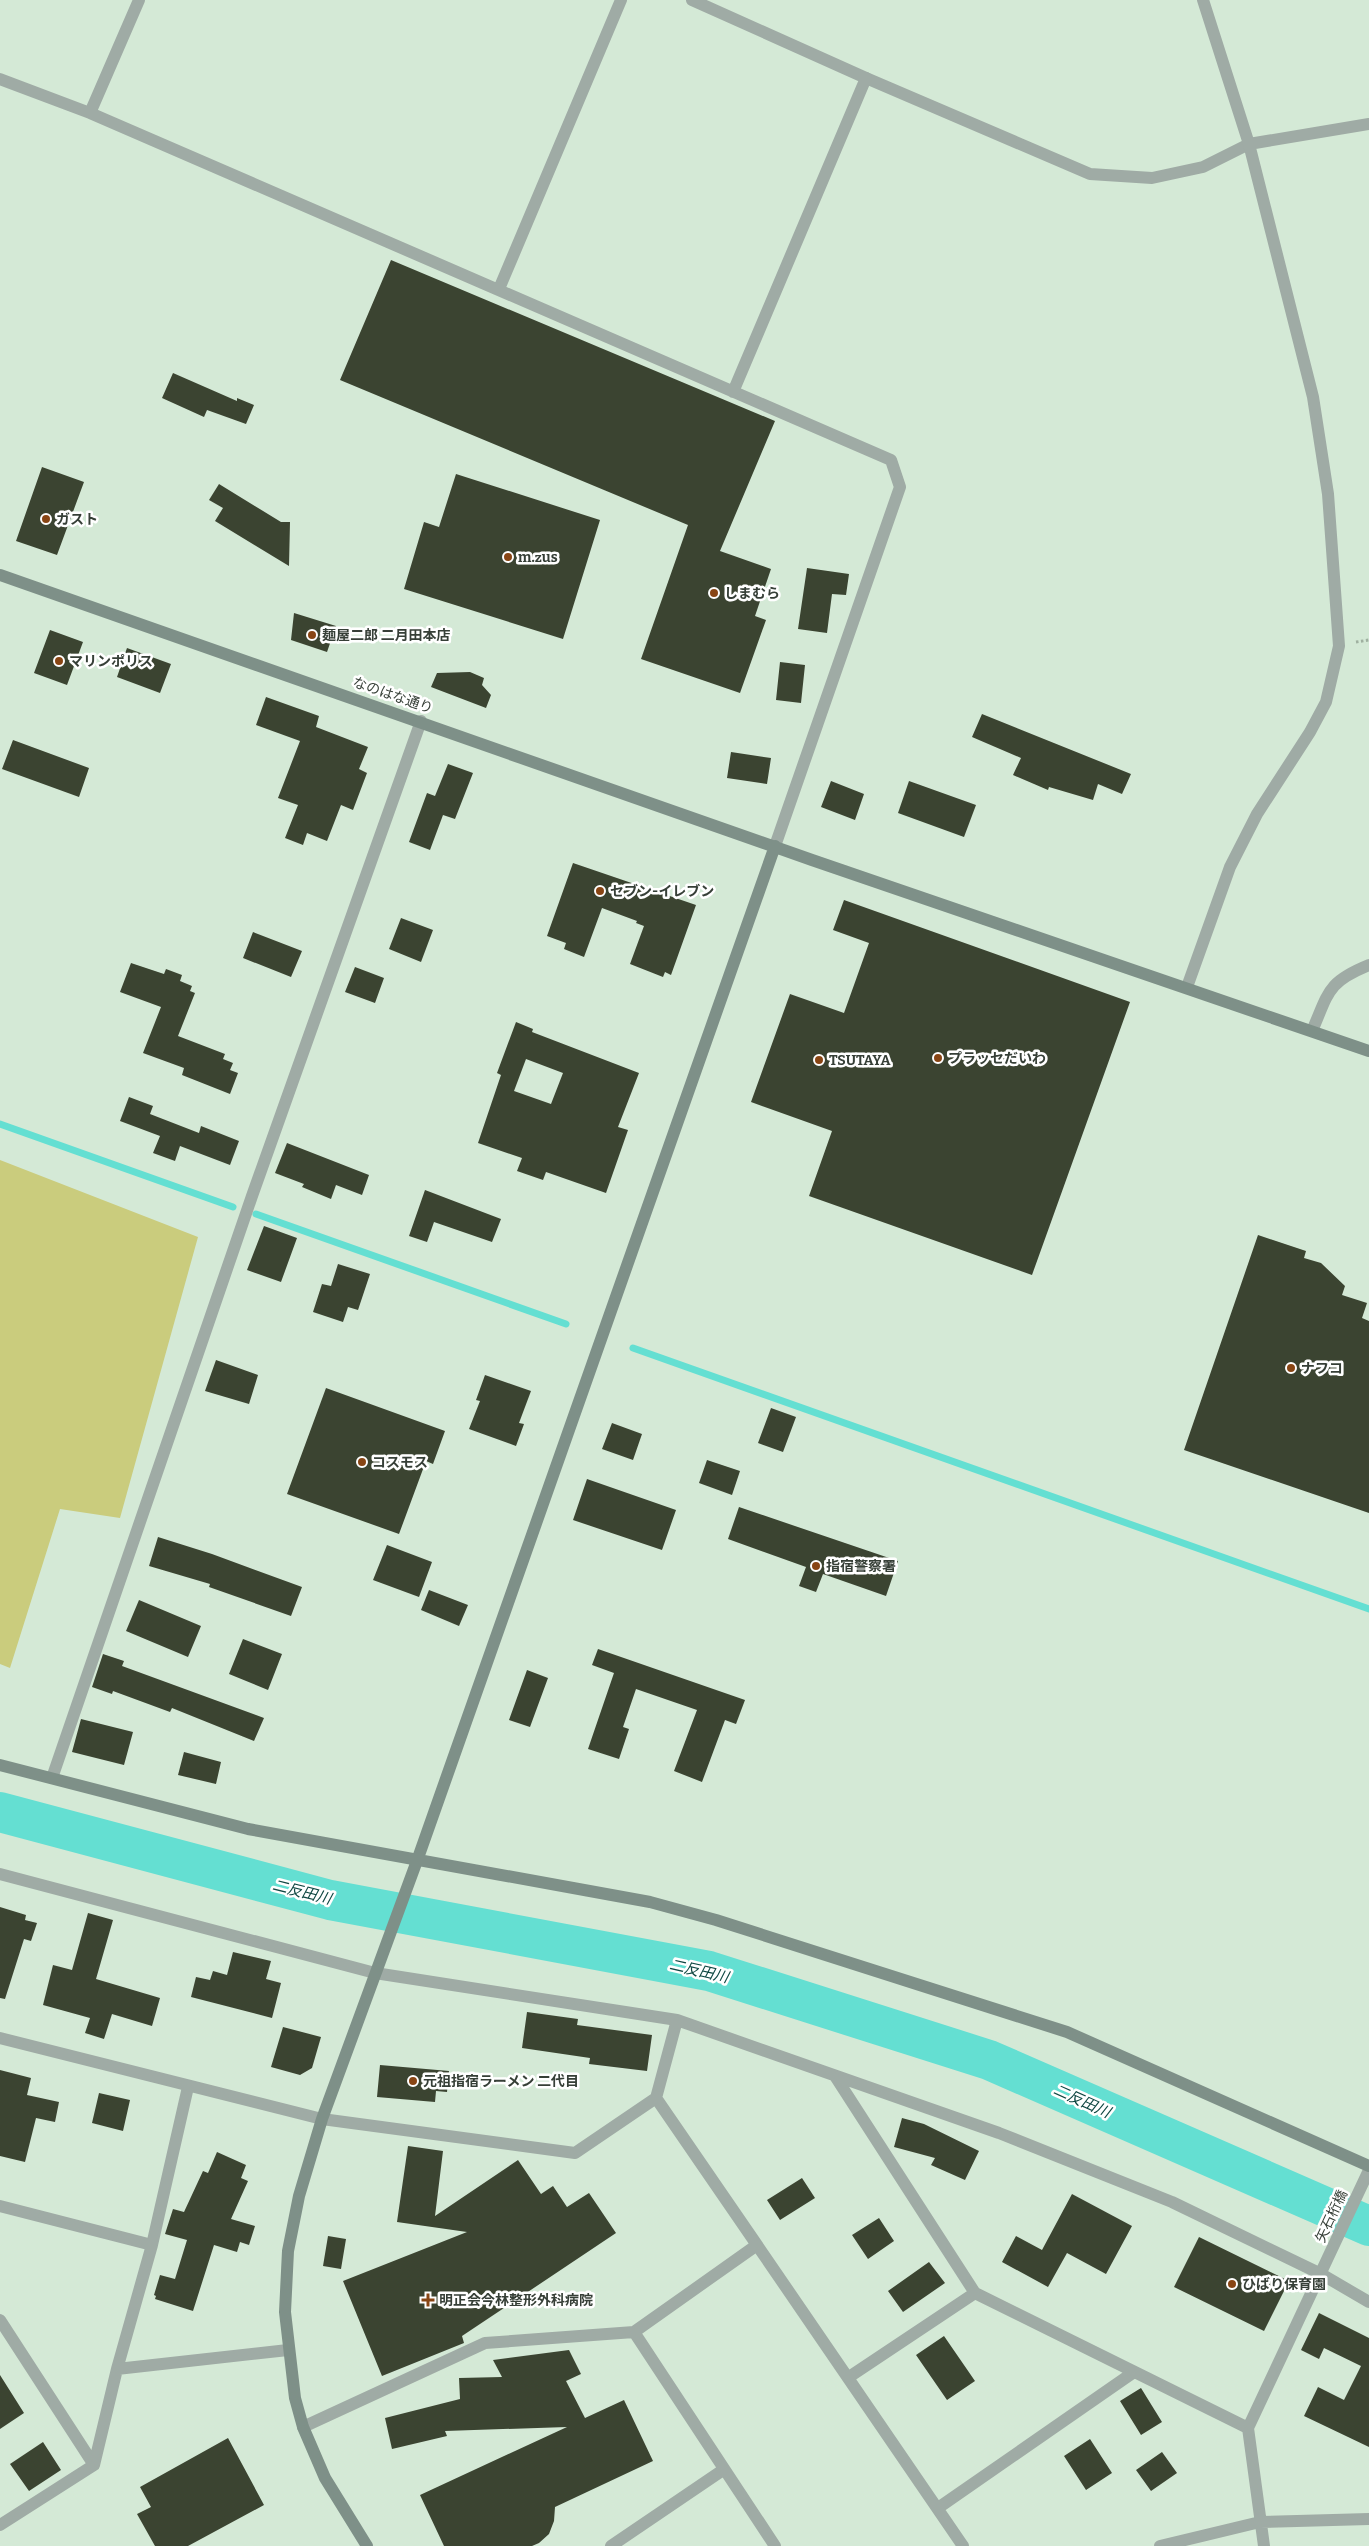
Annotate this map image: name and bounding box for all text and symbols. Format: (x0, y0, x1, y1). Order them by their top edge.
place label: ガスト (56, 511, 98, 528)
marker: ガスト (40, 513, 52, 525)
place label: m.zus (518, 549, 558, 566)
marker: m.zus (502, 551, 514, 563)
place label: しまむら (724, 585, 780, 602)
marker: しまむら (708, 587, 720, 599)
place label: 麺屋二郎 二月田本店 (322, 627, 451, 644)
marker: 麺屋二郎 二月田本店 (306, 629, 318, 641)
place label: マリンポリス (69, 653, 153, 670)
marker: マリンポリス (53, 655, 65, 667)
street label: なのはな通り (350, 674, 435, 717)
place label: セブン-イレブン (610, 883, 714, 900)
marker: セブン-イレブン (594, 885, 606, 897)
place label: プラッセだいわ (948, 1050, 1046, 1067)
place label: TSUTAYA (829, 1052, 891, 1069)
marker: プラッセだいわ (932, 1052, 944, 1064)
marker: TSUTAYA (813, 1054, 825, 1066)
place label: ナフコ (1301, 1360, 1343, 1377)
marker: ナフコ (1285, 1362, 1297, 1374)
place label: コスモス (372, 1454, 428, 1471)
marker: コスモス (356, 1456, 368, 1468)
place label: 指宿警察署 (826, 1558, 896, 1575)
marker: 指宿警察署 (810, 1560, 822, 1572)
water label: 二反田川 (271, 1876, 335, 1908)
water label: 二反田川 (668, 1955, 732, 1987)
place label: 元祖指宿ラーメン 二代目 (423, 2073, 579, 2090)
marker: 元祖指宿ラーメン 二代目 (407, 2075, 419, 2087)
water label: 二反田川 (1051, 2081, 1115, 2122)
street label: 矢石桁橋 (1312, 2187, 1351, 2245)
place label: ひばり保育園 (1242, 2276, 1326, 2293)
marker: ひばり保育園 (1226, 2278, 1238, 2290)
place label: 明正会今林整形外科病院 (439, 2292, 593, 2309)
marker: 明正会今林整形外科病院 (421, 2293, 435, 2307)

